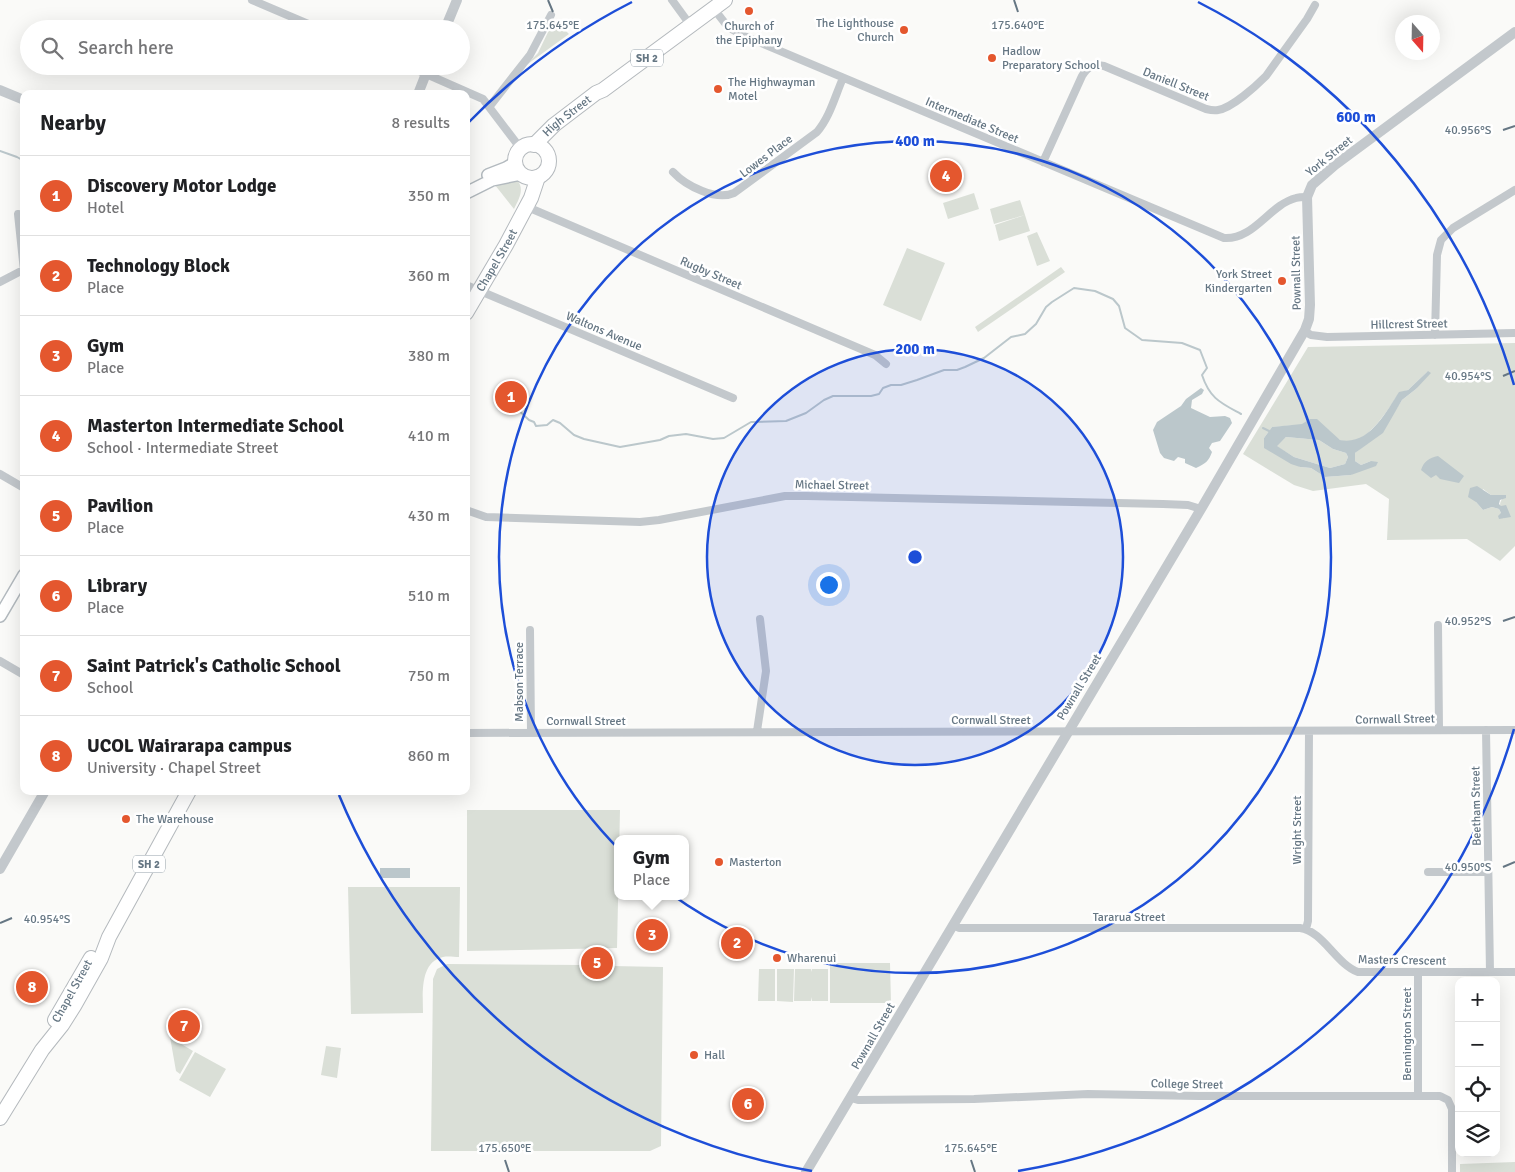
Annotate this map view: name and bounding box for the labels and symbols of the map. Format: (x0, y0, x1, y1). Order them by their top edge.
marker: Church of the Epiphany (743, 5, 755, 17)
north arrow (1395, 15, 1440, 60)
place label: The Lighthouse Church (816, 16, 894, 45)
text: 175.645°E (526, 18, 580, 33)
text: 175.640°E (991, 18, 1045, 33)
place label: Church of the Epiphany (716, 19, 783, 48)
marker: The Lighthouse Church (898, 24, 910, 36)
place label: Hadlow Preparatory School (1002, 44, 1100, 73)
road number: SH 2 (631, 49, 663, 66)
marker: Hadlow Preparatory School (986, 52, 998, 64)
street label: Daniell Street (1140, 64, 1211, 105)
place label: The Highwayman Motel (728, 75, 815, 104)
marker: The Highwayman Motel (712, 83, 724, 95)
street label: High Street (540, 92, 595, 140)
street label: Intermediate Street (923, 94, 1021, 147)
text: 600 m (1336, 108, 1376, 126)
text: 40.956°S (1445, 123, 1492, 138)
street label: Lowes Place (737, 132, 796, 181)
text: 400 m (895, 132, 935, 150)
street label: York Street (1303, 133, 1356, 180)
pin: 4 (930, 157, 962, 195)
street label: Chapel Street (473, 227, 521, 295)
street label: Pownall Street (1288, 235, 1305, 310)
street label: Rugby Street (678, 254, 744, 293)
place label: York Street Kindergarten (1205, 267, 1272, 296)
marker: York Street Kindergarten (1276, 275, 1288, 287)
street label: Waltons Avenue (563, 309, 644, 354)
street label: Hillcrest Street (1370, 316, 1448, 333)
text: 200 m (895, 340, 935, 358)
text: 40.954°S (1445, 369, 1492, 384)
pin: 1 (495, 378, 527, 416)
street label: Michael Street (795, 477, 869, 494)
centre of rings (906, 548, 924, 566)
your location (816, 572, 842, 598)
text: 40.952°S (1445, 614, 1492, 629)
street label: Mabson Terrace (512, 642, 527, 722)
street label: Pownall Street (1054, 651, 1105, 723)
street label: Cornwall Street (1355, 711, 1435, 728)
street label: Cornwall Street (951, 713, 1031, 728)
street label: Cornwall Street (546, 714, 626, 729)
street label: Beetham Street (1468, 766, 1485, 846)
street label: Wright Street (1290, 796, 1305, 864)
place label: The Warehouse (136, 812, 214, 827)
marker: The Warehouse (120, 813, 132, 825)
place label: Masterton (729, 855, 782, 870)
road number: SH 2 (133, 856, 165, 872)
marker: Masterton (713, 856, 725, 868)
text: 40.950°S (1445, 860, 1492, 875)
street label: Tararua Street (1093, 910, 1165, 925)
text: 40.954°S (24, 912, 71, 927)
pin: 3 (636, 916, 668, 954)
pin: 2 (721, 924, 753, 962)
pin: 5 (581, 944, 613, 982)
place label: Wharenui (787, 951, 836, 966)
marker: Wharenui (771, 952, 783, 964)
street label: Masters Crescent (1358, 952, 1446, 969)
street label: Chapel Street (49, 957, 96, 1025)
pin: 8 (16, 968, 48, 1006)
street label: Bennington Street (1400, 987, 1415, 1081)
street label: Pownall Street (848, 1000, 899, 1072)
pin: 7 (168, 1007, 200, 1045)
place label: Hall (704, 1048, 726, 1063)
marker: Hall (688, 1049, 700, 1061)
street label: College Street (1151, 1076, 1223, 1093)
pin: 6 (732, 1085, 764, 1123)
text: 175.650°E (478, 1141, 532, 1156)
text: 175.645°E (944, 1141, 998, 1156)

